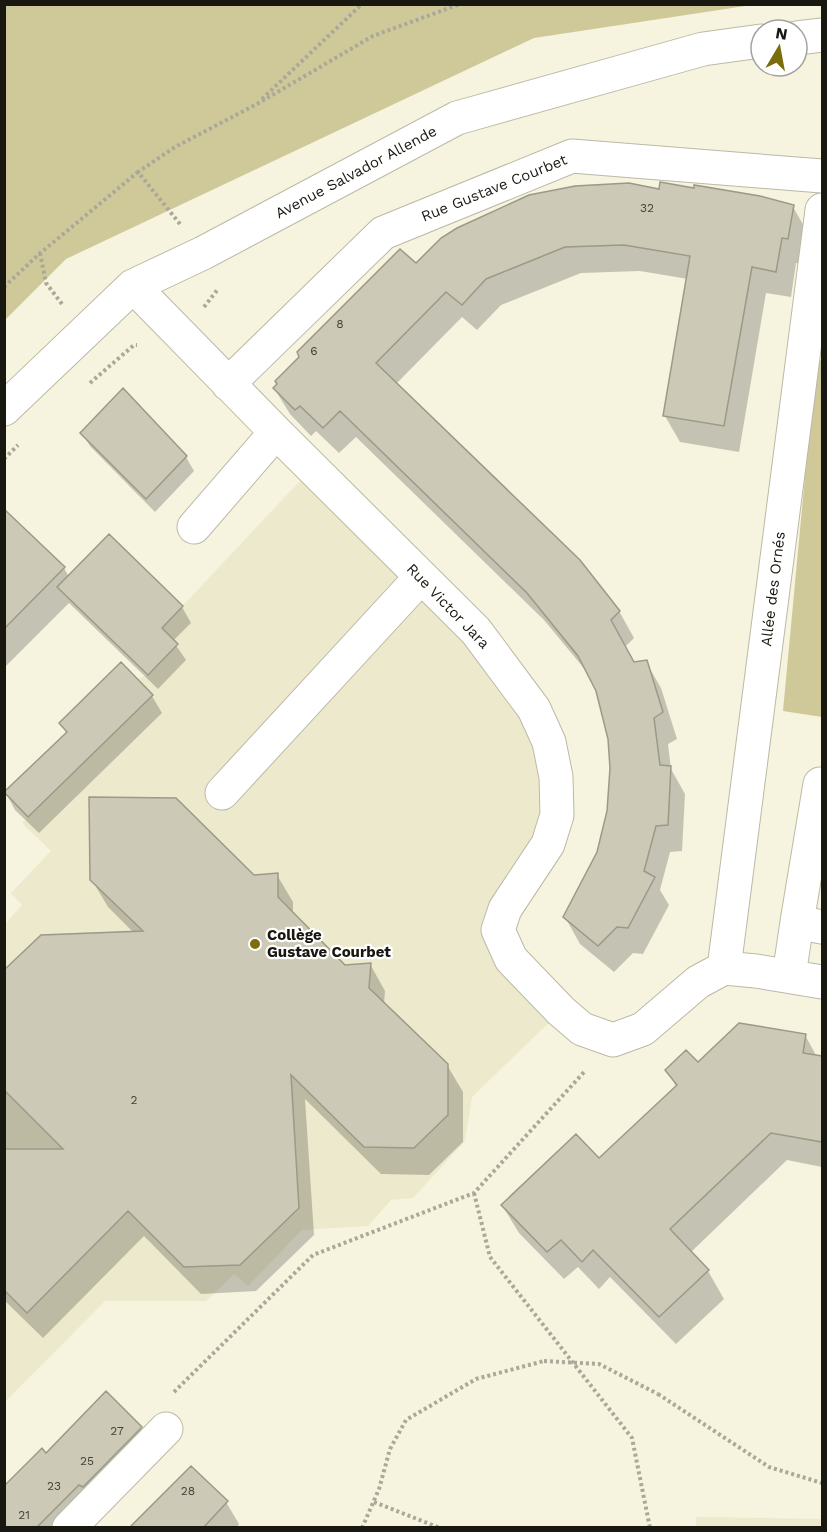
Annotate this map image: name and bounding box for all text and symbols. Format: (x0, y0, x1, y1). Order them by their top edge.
north arrow (749, 18, 809, 78)
text: N (774, 23, 789, 44)
street label: Avenue Salvador Allende (272, 122, 440, 222)
street label: Rue Gustave Courbet (418, 150, 570, 226)
house number: 32 (640, 201, 654, 215)
house number: 8 (336, 317, 344, 331)
house number: 6 (310, 344, 318, 358)
street label: Allée des Ornés (757, 530, 789, 648)
street label: Rue Victor Jara (403, 560, 494, 653)
place label: Collège Gustave Courbet (267, 926, 391, 961)
marker: Collège Gustave Courbet (248, 937, 262, 951)
house number: 2 (131, 1093, 138, 1107)
house number: 27 (110, 1424, 124, 1438)
house number: 25 (80, 1454, 94, 1468)
house number: 23 (47, 1479, 61, 1493)
house number: 28 (181, 1484, 195, 1498)
house number: 21 (18, 1508, 30, 1522)

